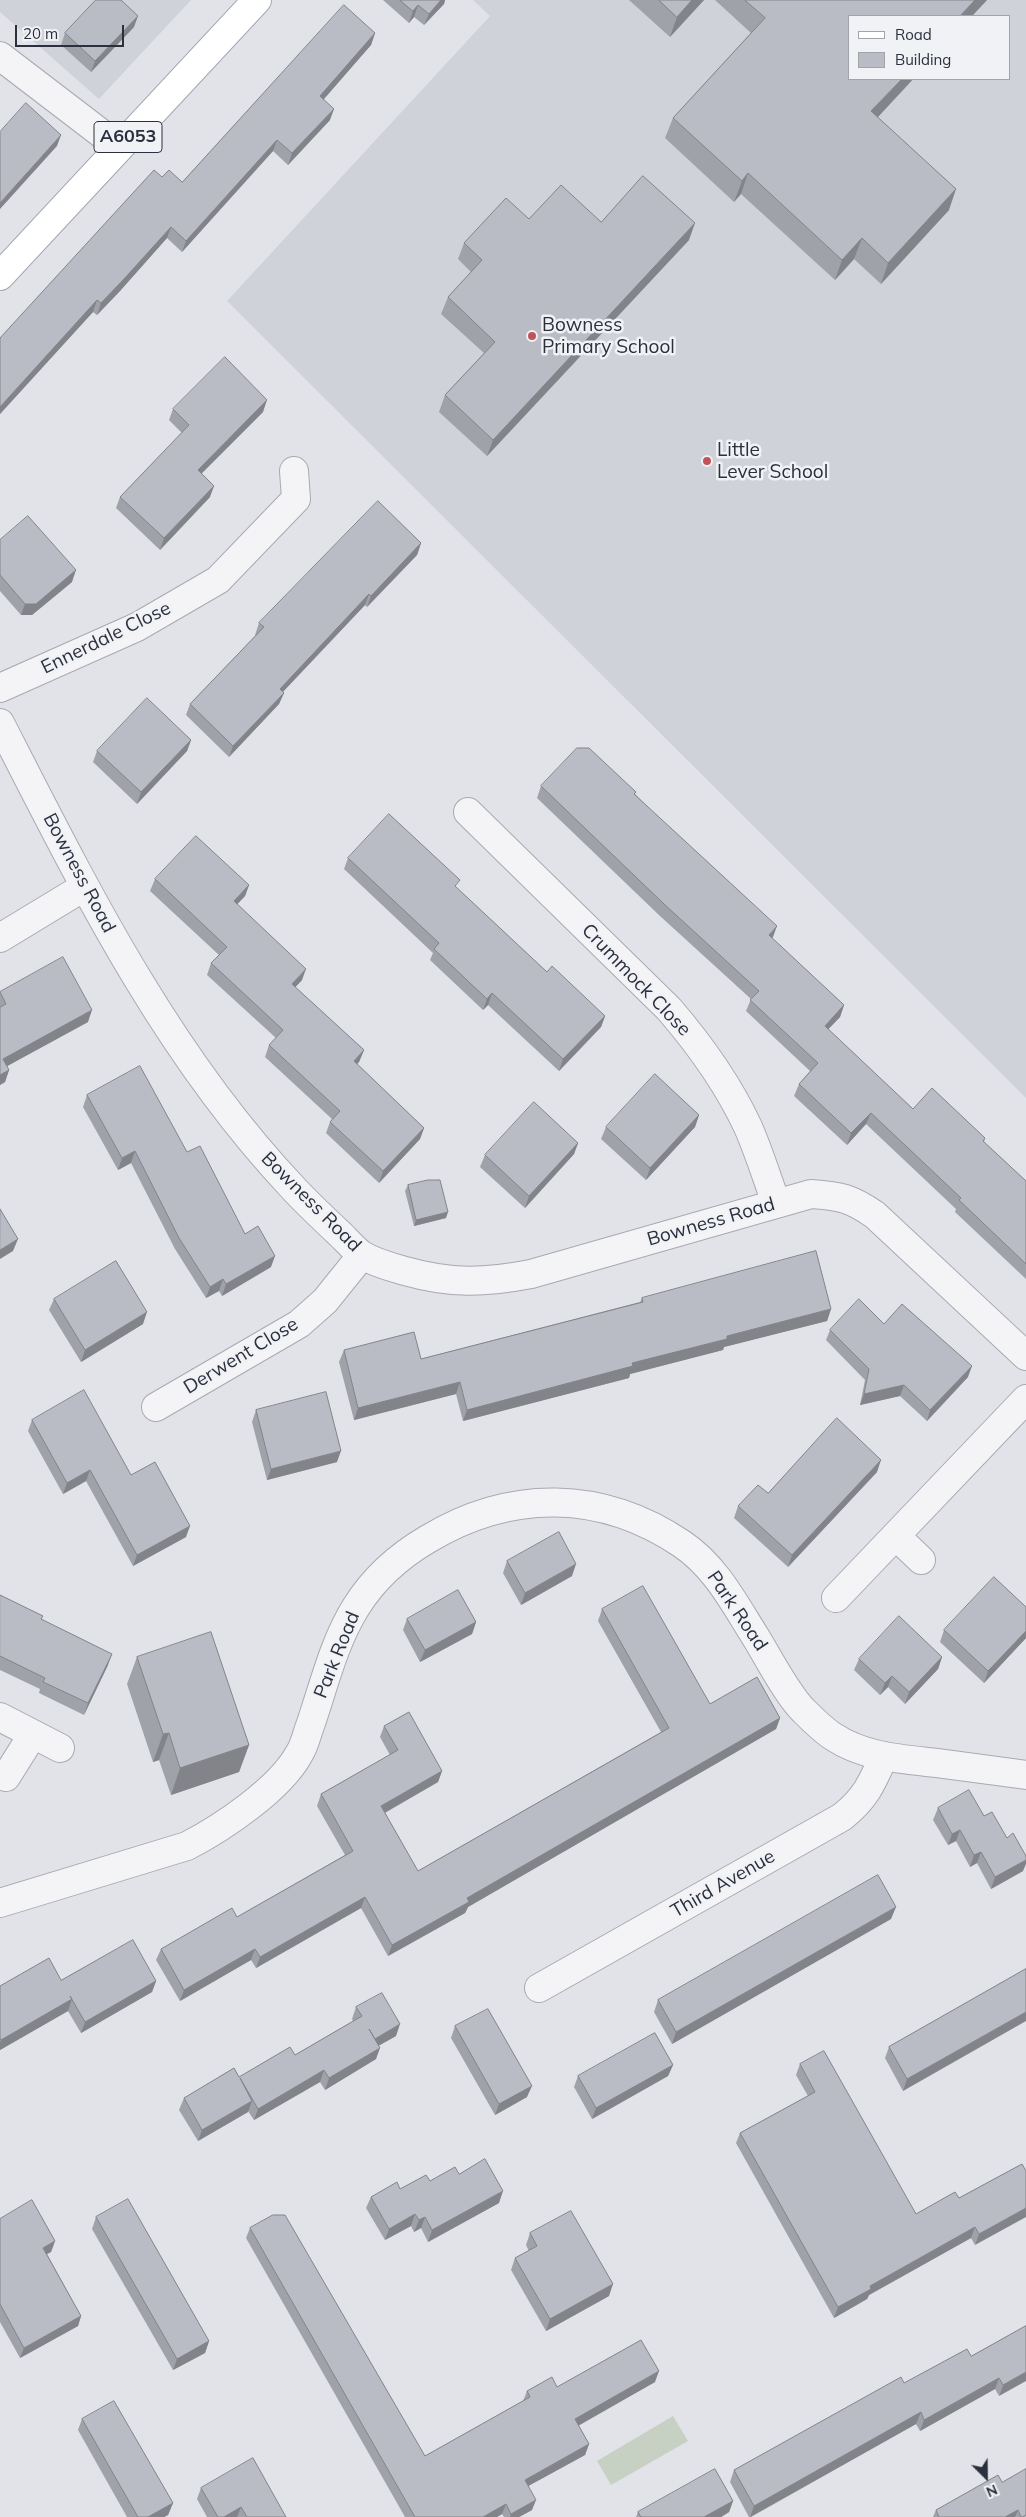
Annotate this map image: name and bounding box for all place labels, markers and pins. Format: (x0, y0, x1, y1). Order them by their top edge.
place label: Bowness Primary School (542, 314, 675, 358)
marker: Bowness Primary School (526, 330, 538, 342)
place label: Little Lever School (717, 439, 828, 483)
marker: Little Lever School (701, 455, 713, 467)

